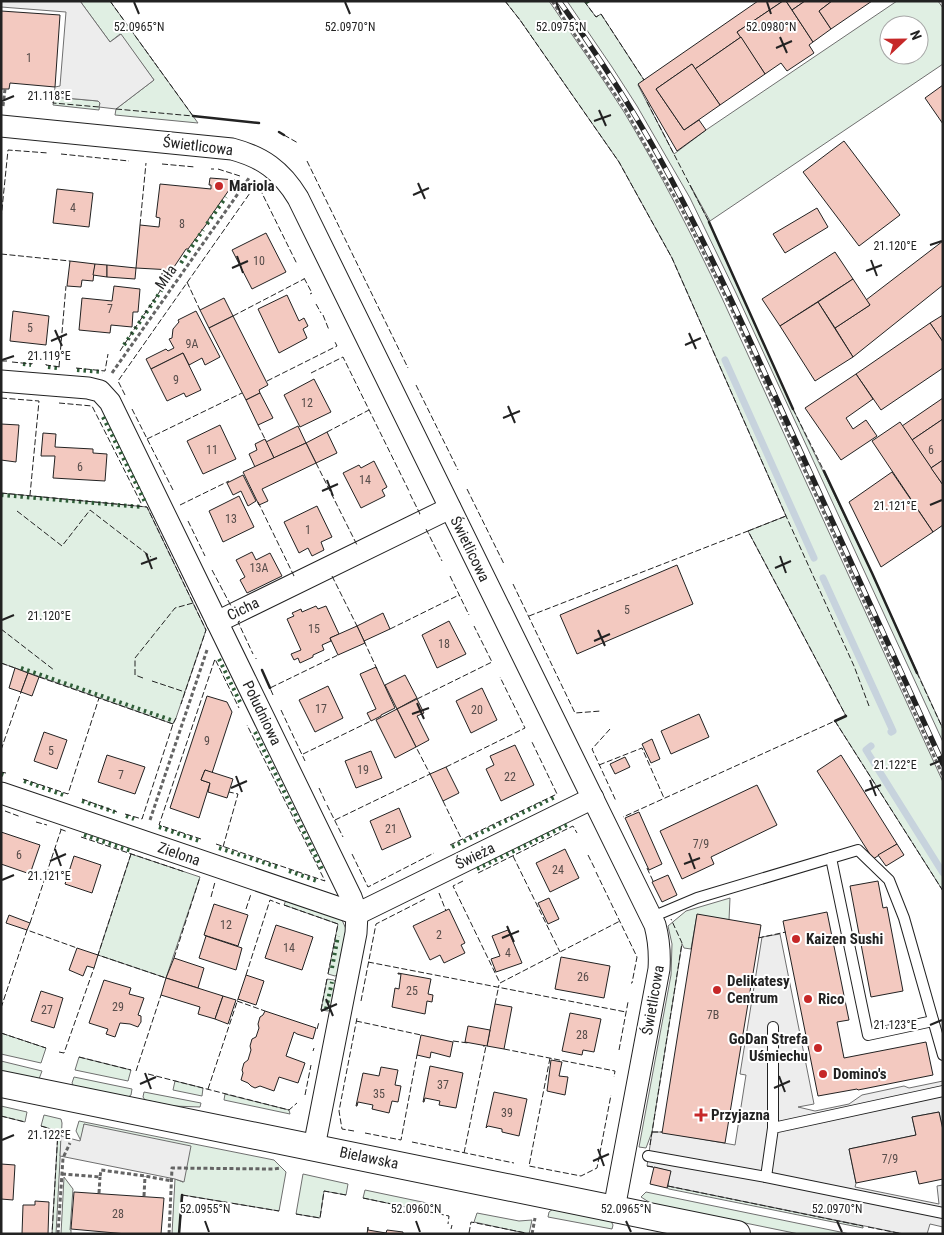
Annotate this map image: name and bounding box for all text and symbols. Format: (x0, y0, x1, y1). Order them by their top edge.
north arrow (879, 15, 929, 65)
text: 52.0965°N (114, 20, 164, 34)
text: 52.0970°N (325, 20, 375, 34)
text: 52.0975°N (536, 20, 586, 34)
text: 52.0980°N (746, 20, 796, 34)
text: N (907, 28, 925, 42)
house number: 1 (26, 51, 32, 65)
text: 21.118°E (27, 89, 71, 103)
street label: Świetlicowa (162, 133, 234, 159)
place label: Mariola (229, 177, 275, 195)
marker: Mariola (213, 180, 225, 192)
house number: 4 (70, 201, 76, 215)
house number: 8 (179, 217, 185, 231)
text: 21.120°E (873, 239, 917, 253)
house number: 10 (253, 254, 265, 268)
street label: Miła (151, 261, 181, 293)
house number: 7 (107, 302, 113, 316)
house number: 5 (27, 321, 33, 335)
house number: 9A (186, 337, 199, 351)
text: 21.119°E (27, 349, 71, 363)
house number: 9 (173, 373, 179, 387)
house number: 12 (301, 396, 313, 410)
house number: 11 (206, 443, 218, 457)
house number: 6 (928, 443, 934, 457)
house number: 6 (77, 460, 83, 474)
house number: 14 (359, 473, 371, 487)
text: 21.121°E (873, 499, 917, 513)
house number: 13 (225, 512, 237, 526)
street label: Świetlicowa (446, 513, 494, 585)
house number: 1 (305, 523, 311, 537)
house number: 13A (250, 561, 268, 575)
street label: Cicha (224, 594, 262, 624)
house number: 5 (624, 603, 630, 617)
text: 21.120°E (27, 609, 71, 623)
house number: 15 (308, 622, 320, 636)
house number: 18 (438, 637, 450, 651)
street label: Południowa (239, 678, 285, 748)
house number: 17 (315, 702, 327, 716)
house number: 20 (471, 703, 483, 717)
house number: 9 (204, 734, 210, 748)
house number: 5 (48, 744, 54, 758)
text: 21.122°E (873, 758, 917, 772)
house number: 19 (357, 763, 369, 777)
house number: 7 (118, 768, 124, 782)
house number: 22 (504, 770, 516, 784)
house number: 21 (385, 822, 397, 836)
house number: 7/9 (693, 837, 709, 851)
street label: Zielona (155, 838, 203, 870)
street label: Świeża (452, 839, 498, 873)
house number: 6 (16, 848, 22, 862)
house number: 24 (552, 863, 564, 877)
text: 21.121°E (27, 869, 71, 883)
house number: 12 (220, 918, 232, 932)
house number: 2 (436, 928, 442, 942)
place label: Kaizen Sushi (806, 930, 883, 948)
marker: Kaizen Sushi (790, 933, 802, 945)
house number: 14 (283, 941, 295, 955)
house number: 4 (505, 946, 511, 960)
street label: Świetlicowa (638, 964, 668, 1036)
house number: 26 (577, 970, 589, 984)
place label: Delikatesy Centrum (727, 972, 790, 1007)
house number: 25 (406, 984, 418, 998)
marker: Delikatesy Centrum (711, 984, 723, 996)
place label: Rico (818, 990, 844, 1008)
marker: Rico (802, 993, 814, 1005)
house number: 29 (112, 1000, 124, 1014)
house number: 27 (41, 1003, 53, 1017)
house number: 7B (707, 1008, 719, 1022)
text: 21.123°E (873, 1018, 917, 1032)
house number: 28 (576, 1028, 588, 1042)
place label: GoDan Strefa Uśmiechu (729, 1030, 808, 1065)
marker: GoDan Strefa Uśmiechu (812, 1042, 824, 1054)
place label: Domino's (833, 1065, 887, 1083)
marker: Domino's (817, 1068, 829, 1080)
house number: 37 (437, 1078, 449, 1092)
house number: 35 (373, 1087, 385, 1101)
house number: 39 (501, 1106, 513, 1120)
place label: Przyjazna (711, 1106, 770, 1124)
marker: Przyjazna (695, 1109, 707, 1121)
text: 21.122°E (27, 1128, 71, 1142)
street label: Bielawska (338, 1143, 400, 1173)
house number: 7/9 (882, 1152, 898, 1166)
text: 52.0955°N (180, 1202, 230, 1216)
text: 52.0960°N (391, 1202, 441, 1216)
text: 52.0965°N (601, 1202, 651, 1216)
text: 52.0970°N (812, 1202, 862, 1216)
house number: 28 (112, 1207, 124, 1221)

